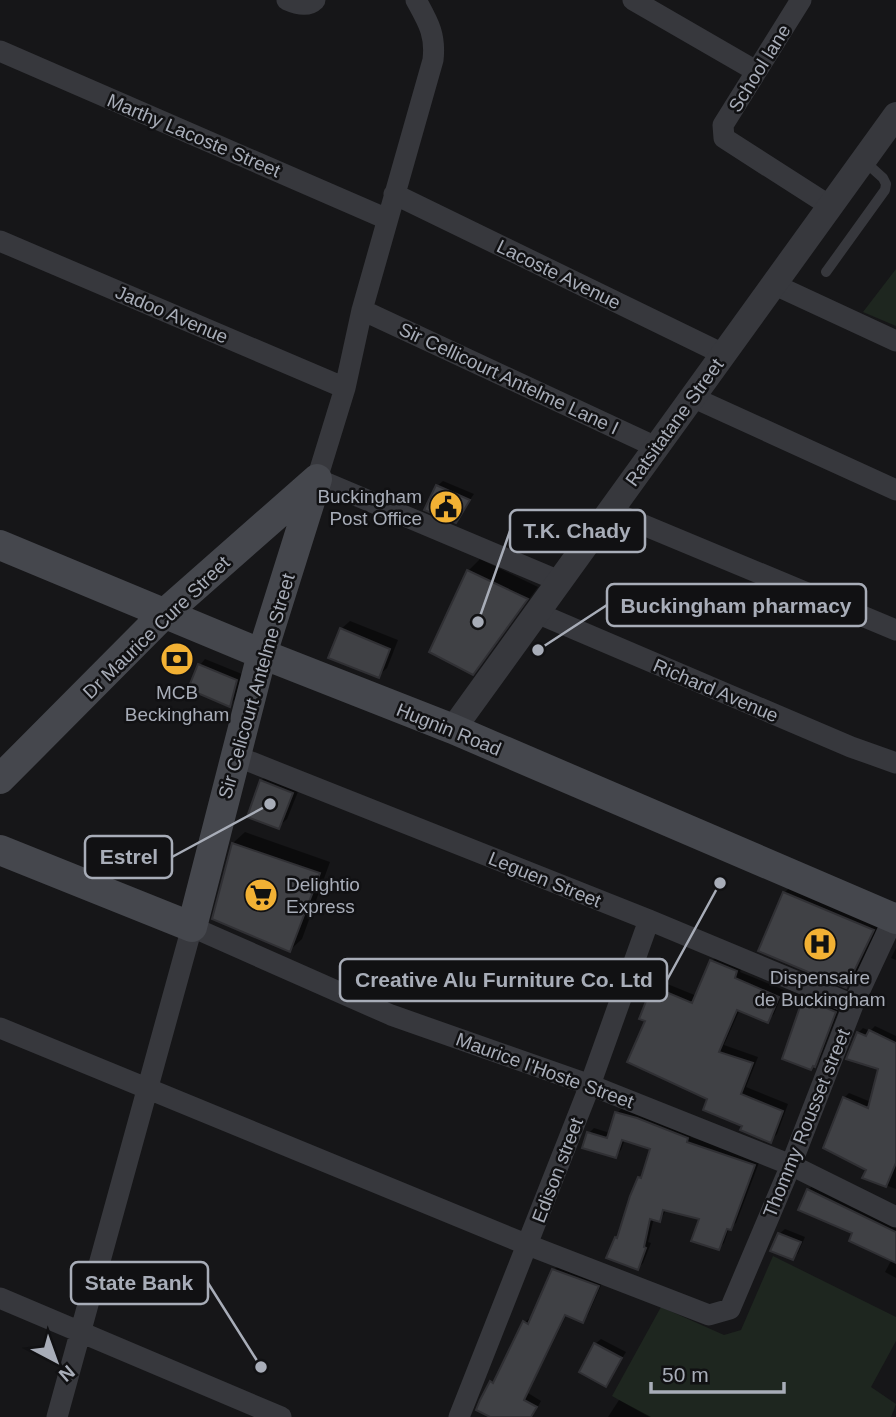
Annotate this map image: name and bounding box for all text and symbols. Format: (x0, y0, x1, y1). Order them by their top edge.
street label: School lane (724, 21, 795, 116)
street label: Marthy Lacoste Street (104, 89, 284, 182)
street label: Lacoste Avenue (494, 235, 624, 313)
street label: Jadoo Avenue (112, 281, 231, 348)
street label: Sir Cellicourt Antelme Lane I (396, 318, 622, 439)
street label: Ratsitatane Street (621, 354, 728, 490)
place label: Buckingham Post Office (317, 486, 422, 529)
public building icon: Buckingham Post Office (427, 488, 465, 526)
callout: T.K. Chady (510, 510, 645, 552)
text: T.K. Chady (523, 519, 631, 542)
street label: Dr Maurice Cure Street (79, 551, 234, 703)
street label: Sir Celicourt Antelme Street (214, 570, 299, 801)
callout: Buckingham pharmacy (607, 584, 866, 626)
text: Buckingham pharmacy (620, 594, 852, 617)
bank icon: MCB Beckingham (158, 640, 196, 678)
street label: Richard Avenue (650, 655, 781, 726)
place label: MCB Beckingham (125, 682, 229, 725)
street label: Hugnin Road (393, 699, 504, 760)
callout: Estrel (85, 836, 172, 878)
text: Estrel (100, 845, 158, 868)
street label: Leguen Street (486, 847, 605, 912)
place label: Delightio Express (286, 874, 360, 917)
supermarket icon: Delightio Express (242, 876, 280, 914)
hospital icon: Dispensaire de Buckingham (801, 925, 839, 963)
callout: Creative Alu Furniture Co. Ltd (340, 959, 667, 1001)
place label: Dispensaire de Buckingham (755, 967, 885, 1010)
text: Creative Alu Furniture Co. Ltd (355, 968, 653, 991)
street label: Thommy Rousset street (759, 1025, 854, 1221)
street label: Maurice I'Hoste Street (453, 1029, 637, 1113)
street label: Edison street (528, 1114, 587, 1226)
callout: State Bank (71, 1262, 208, 1304)
text: State Bank (85, 1271, 194, 1294)
north arrow (21, 1326, 91, 1396)
scale bar (651, 1350, 784, 1394)
text: N (55, 1361, 79, 1386)
text: 50 m (662, 1363, 709, 1386)

